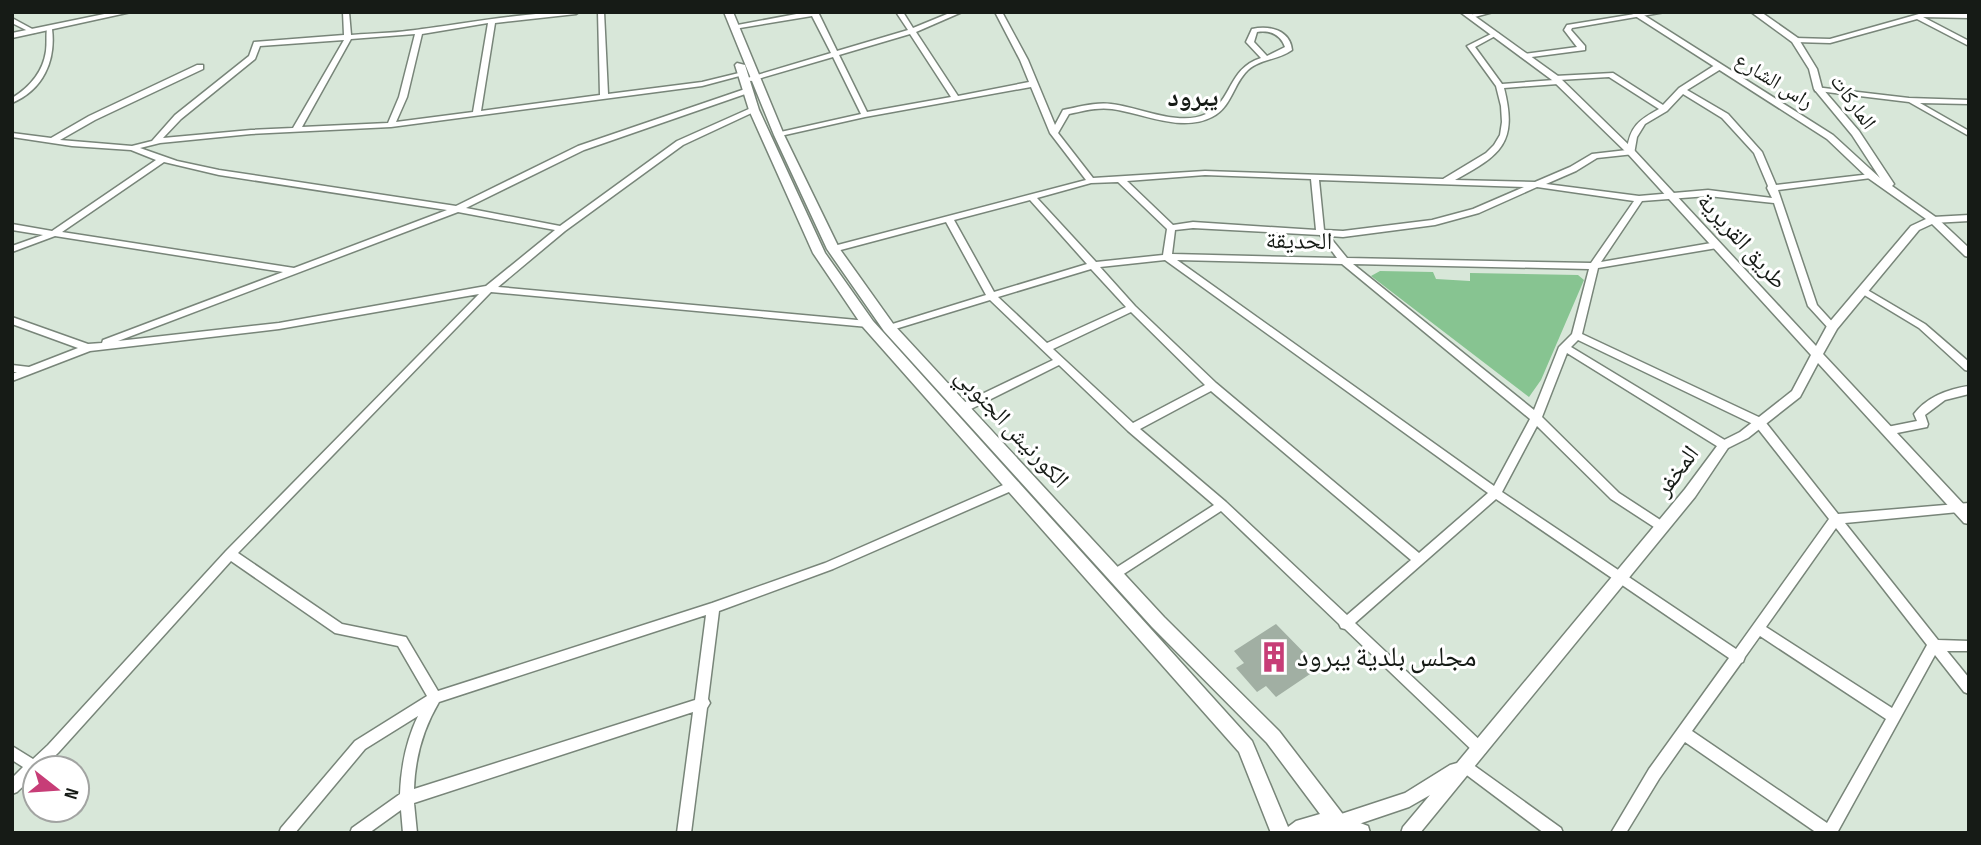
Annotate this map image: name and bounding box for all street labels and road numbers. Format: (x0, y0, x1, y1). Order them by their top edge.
street label: راس الشارع (1730, 47, 1818, 115)
street label: الماركات (1825, 70, 1881, 134)
street label: طريق القريرية (1691, 187, 1793, 295)
street label: الحديقة (1265, 226, 1333, 256)
street label: الكورنيش الجنوبي (946, 362, 1075, 497)
street label: المخفر (1648, 440, 1705, 503)

